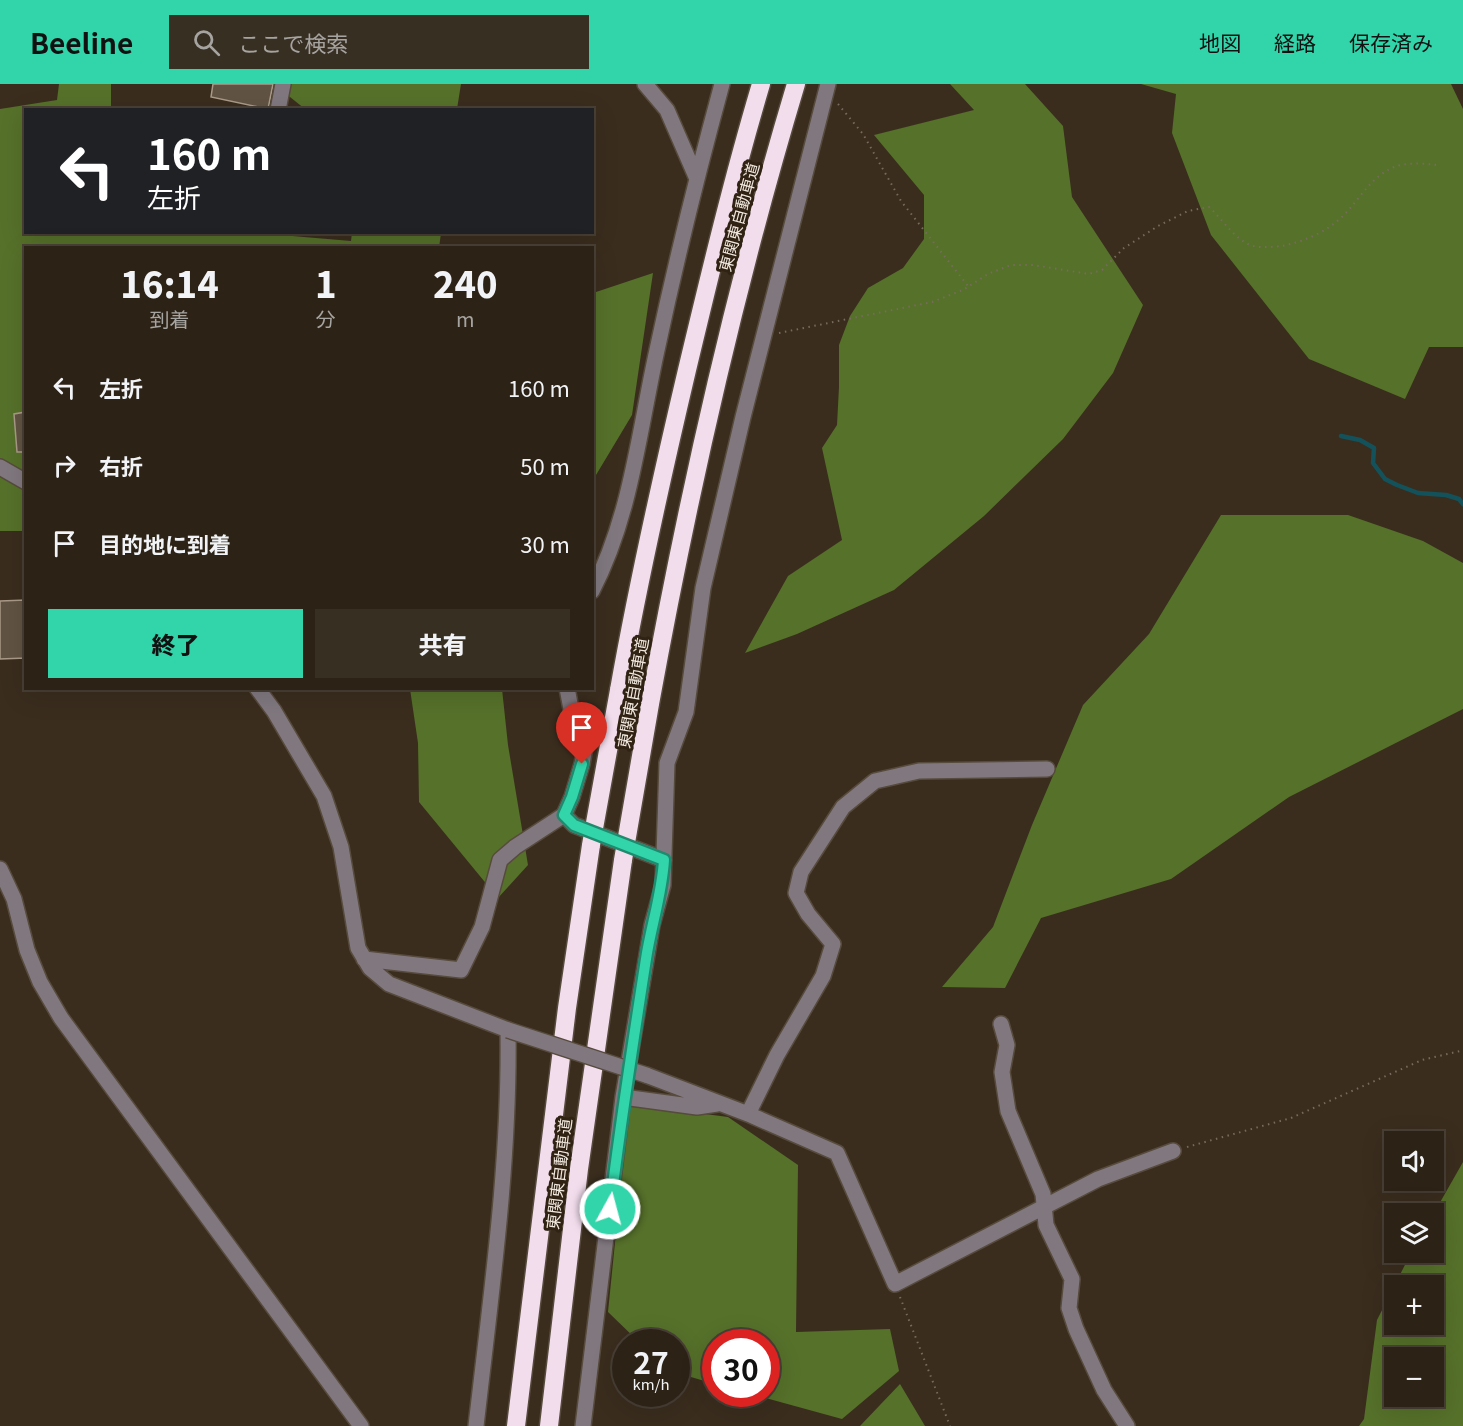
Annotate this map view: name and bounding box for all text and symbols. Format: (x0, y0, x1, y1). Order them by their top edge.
search box (169, 15, 589, 69)
text: Beeline (30, 22, 133, 62)
icon: search (190, 26, 223, 59)
text: ここで検索 (238, 26, 348, 58)
text: 地図 (1199, 27, 1241, 57)
text: 経路 (1274, 27, 1316, 57)
text: 保存済み (1349, 27, 1433, 57)
text: 160 m (147, 121, 271, 182)
icon: left (48, 132, 126, 210)
street label: 東関東自動車道 (712, 160, 764, 274)
text: 左折 (147, 177, 201, 216)
text: 16:14 (120, 256, 219, 308)
text: 1 (315, 256, 337, 308)
text: 240 (433, 256, 498, 308)
text: 到着 (150, 304, 190, 333)
text: 分 (316, 304, 336, 333)
text: m (456, 304, 475, 333)
icon: left (48, 371, 81, 404)
text: 左折 (99, 371, 143, 403)
text: 160 m (508, 371, 570, 403)
icon: right (48, 449, 81, 482)
text: 右折 (99, 449, 143, 481)
text: 50 m (520, 449, 570, 481)
icon: arrive (48, 527, 81, 560)
text: 目的地に到着 (99, 527, 231, 559)
text: 30 m (520, 527, 570, 559)
button: 終了 (48, 609, 303, 678)
button: 共有 (315, 609, 570, 678)
street label: 東関東自動車道 (610, 636, 654, 750)
pin (556, 702, 607, 764)
icon: arrive (565, 711, 598, 744)
street label: 東関東自動車道 (539, 1117, 577, 1231)
map controls (1384, 1131, 1444, 1407)
button: sound (1384, 1131, 1444, 1191)
position arrow (578, 1177, 642, 1241)
button: layers (1384, 1203, 1444, 1263)
button: + (1384, 1275, 1444, 1335)
speed limit sign: 30 (702, 1329, 780, 1407)
text: 27 (633, 1339, 669, 1383)
button: − (1384, 1347, 1444, 1407)
text: km/h (632, 1373, 670, 1394)

